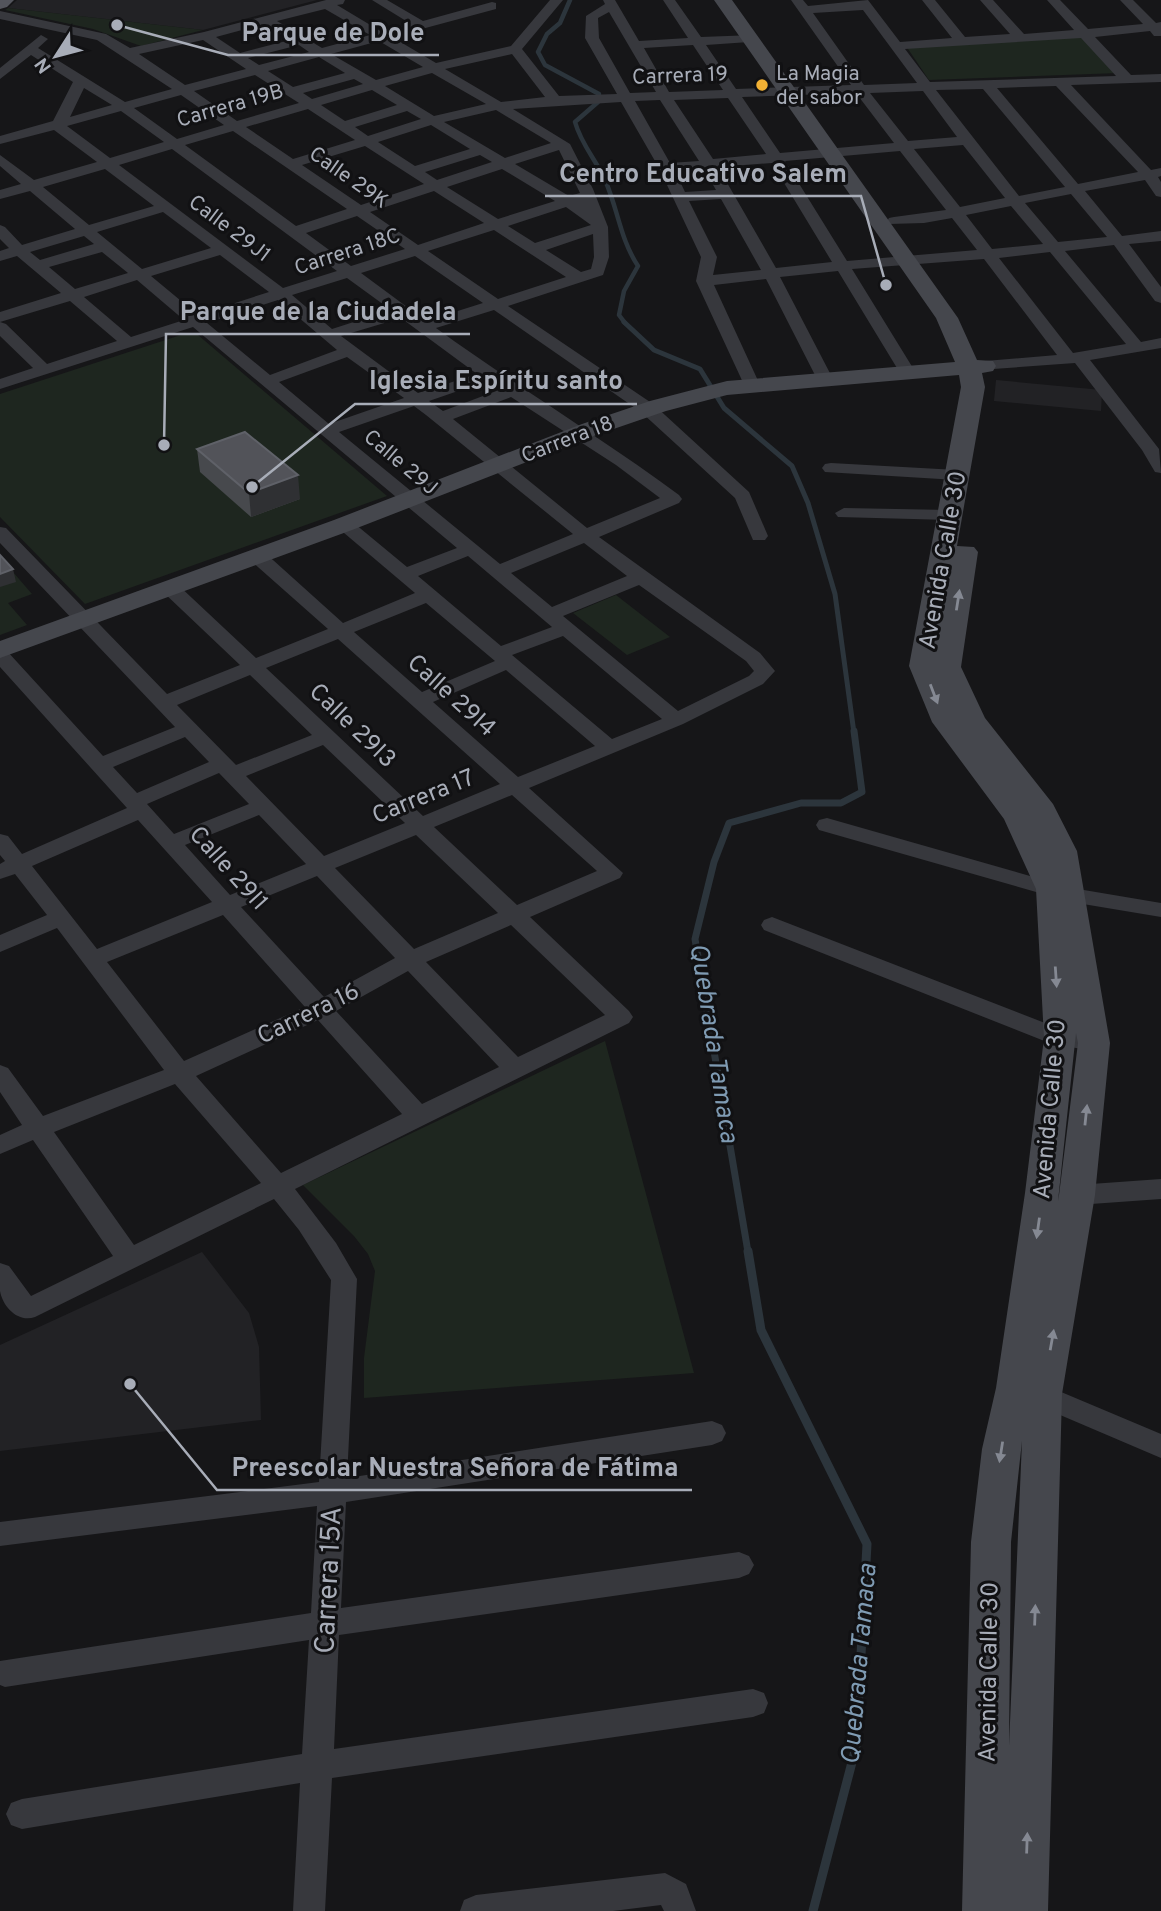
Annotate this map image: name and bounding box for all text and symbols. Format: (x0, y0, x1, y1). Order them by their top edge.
callout: Parque de Dole (228, 8, 439, 55)
text: Parque de Dole (242, 18, 424, 51)
north arrow (21, 21, 91, 91)
text: N (30, 52, 58, 77)
street label: Carrera 19 (631, 61, 729, 92)
place label: La Magia del sabor (776, 61, 862, 112)
marker: La Magia del sabor (754, 77, 770, 93)
street label: Carrera 19B (174, 78, 287, 135)
street label: Calle 29K (303, 141, 393, 215)
callout: Centro Educativo Salem (545, 149, 861, 196)
text: Centro Educativo Salem (559, 159, 847, 192)
street label: Calle 29J1 (182, 189, 276, 269)
street label: Carrera 18C (291, 223, 404, 282)
callout: Parque de la Ciudadela (166, 287, 470, 334)
text: Parque de la Ciudadela (180, 297, 456, 330)
callout: Iglesia Espíritu santo (355, 357, 637, 404)
text: Iglesia Espíritu santo (369, 366, 623, 399)
street label: Carrera 18 (518, 411, 617, 470)
street label: Calle 29J (357, 424, 443, 502)
street label: Avenida Calle 30 (914, 469, 974, 652)
one-way arrow (952, 589, 963, 611)
street label: Calle 29I4 (400, 649, 501, 744)
street label: Calle 29I3 (302, 678, 401, 775)
one-way arrow (929, 684, 940, 705)
street label: Carrera 17 (368, 764, 479, 832)
street label: Calle 29I1 (182, 821, 273, 918)
water label: Quebrada Tamaca (680, 941, 745, 1146)
one-way arrow (1051, 967, 1062, 989)
street label: Carrera 16 (253, 977, 365, 1052)
street label: Avenida Calle 30 (1028, 1018, 1074, 1200)
one-way arrow (1080, 1104, 1091, 1126)
one-way arrow (1032, 1217, 1043, 1239)
one-way arrow (1047, 1329, 1058, 1351)
one-way arrow (996, 1441, 1007, 1463)
callout: Preescolar Nuestra Señora de Fátima (217, 1443, 692, 1490)
text: Preescolar Nuestra Señora de Fátima (232, 1453, 678, 1486)
street label: Carrera 15A (308, 1506, 352, 1655)
water label: Quebrada Tamaca (835, 1562, 886, 1766)
street label: Avenida Calle 30 (973, 1581, 1007, 1763)
one-way arrow (1029, 1604, 1040, 1626)
one-way arrow (1022, 1832, 1033, 1854)

